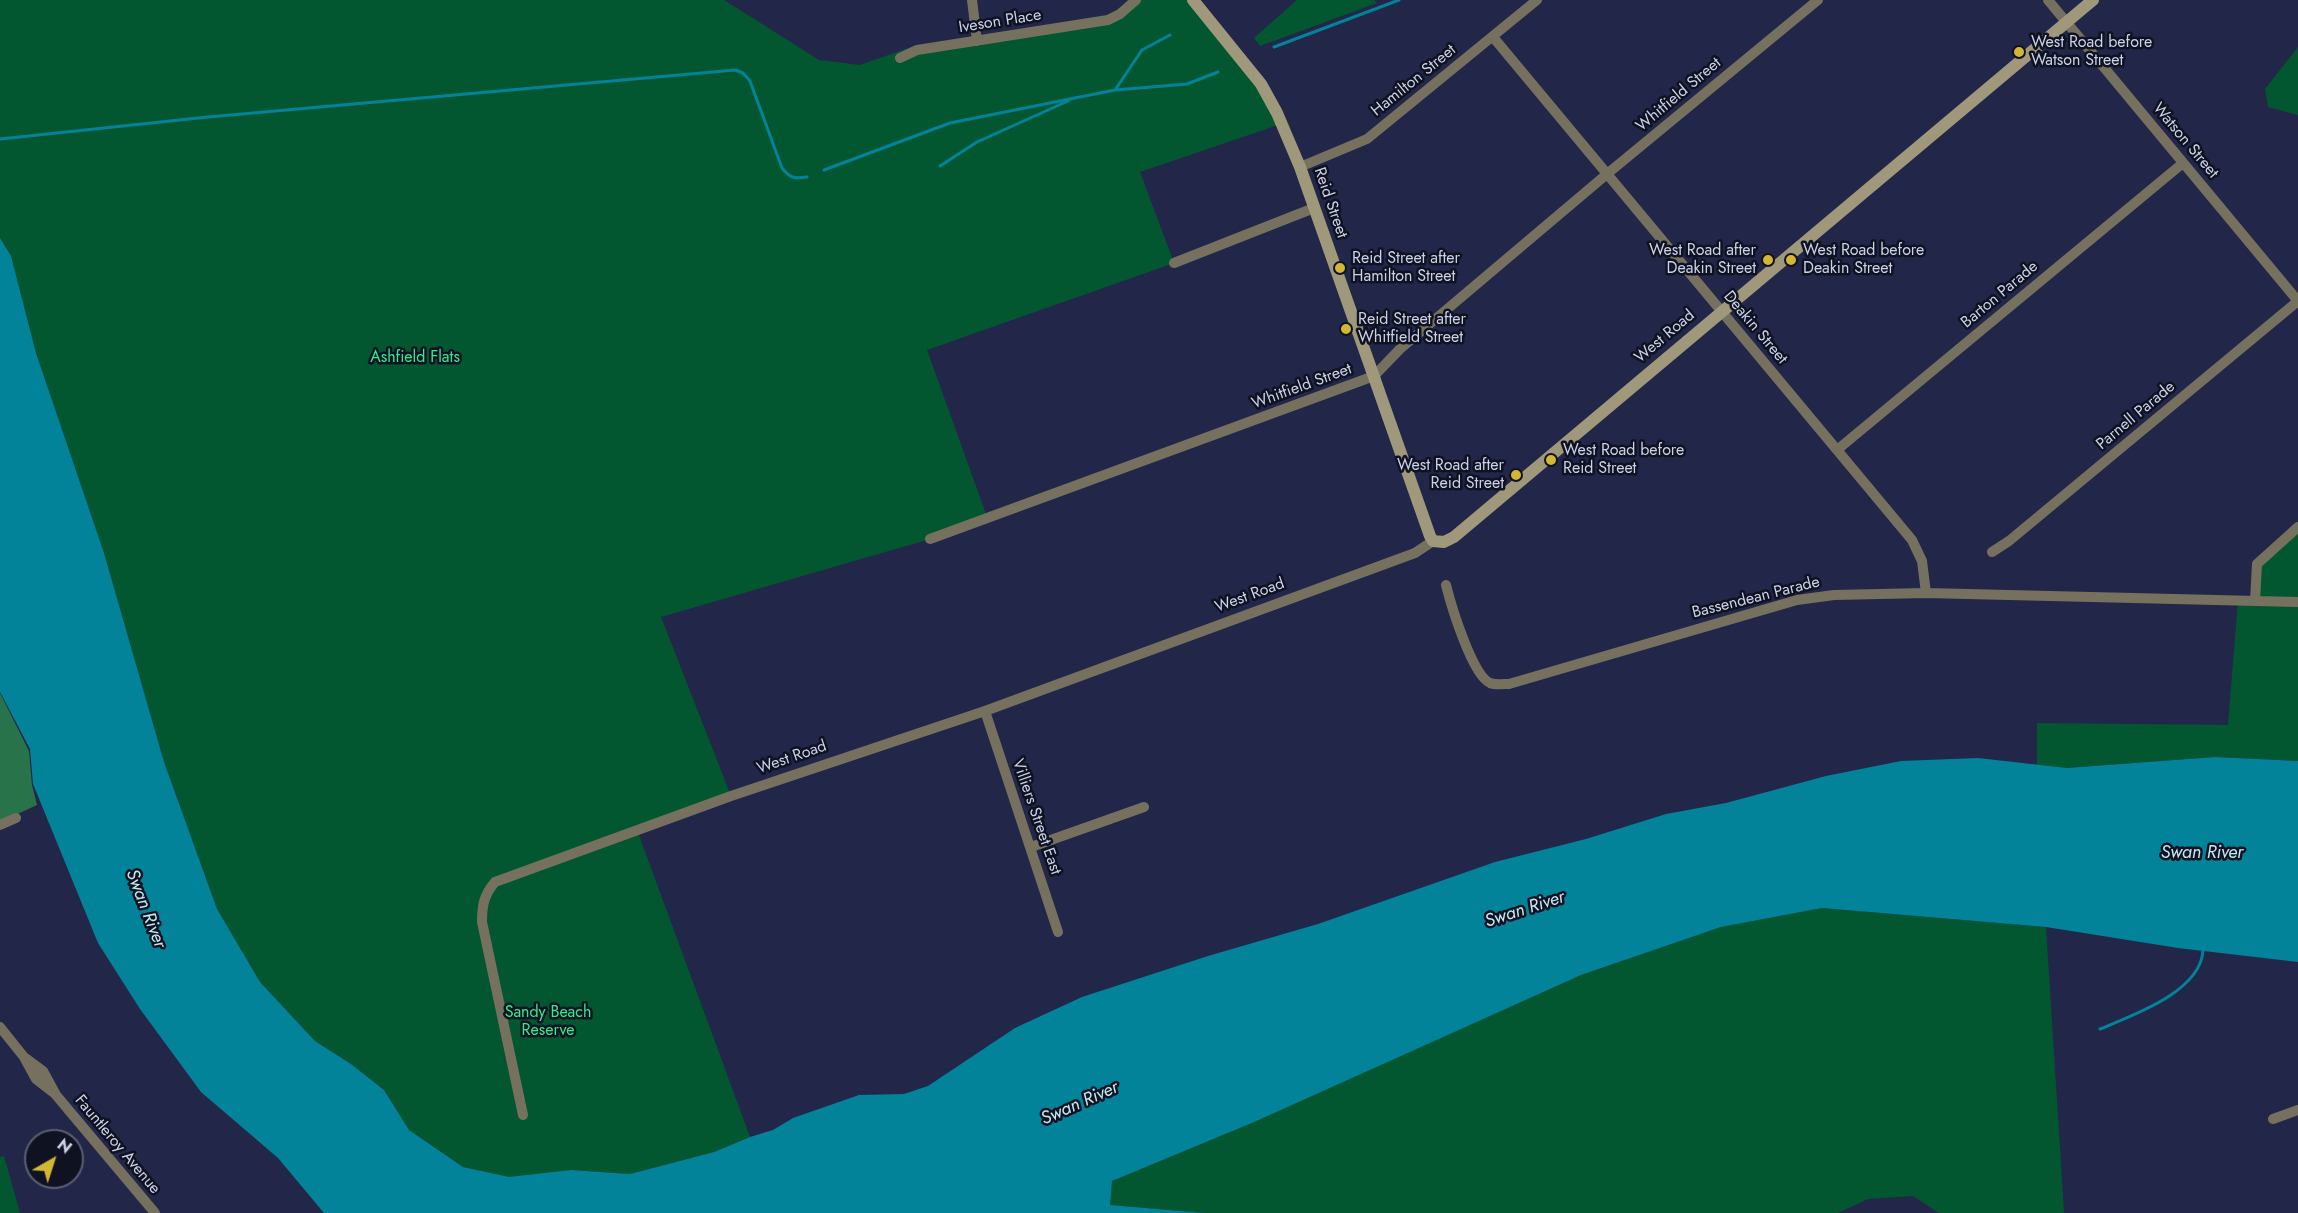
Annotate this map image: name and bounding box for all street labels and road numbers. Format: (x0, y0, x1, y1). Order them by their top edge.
street label: Iveson Place (957, 6, 1043, 38)
street label: Hamilton Street (1368, 41, 1460, 121)
street label: Whitfield Street (1633, 54, 1725, 136)
street label: Watson Street (2148, 99, 2222, 183)
street label: Reid Street (1309, 165, 1351, 241)
street label: Barton Parade (1958, 257, 2042, 333)
street label: Deakin Street (1719, 288, 1791, 368)
street label: West Road (1631, 306, 1699, 368)
street label: Whitfield Street (1249, 360, 1355, 414)
street label: Parnell Parade (2093, 378, 2179, 454)
street label: Bassendean Parade (1690, 573, 1822, 623)
street label: West Road (1213, 575, 1287, 617)
street label: West Road (755, 737, 829, 779)
street label: Villiers Street East (1007, 757, 1065, 877)
street label: Fauntleroy Avenue (70, 1092, 164, 1198)

